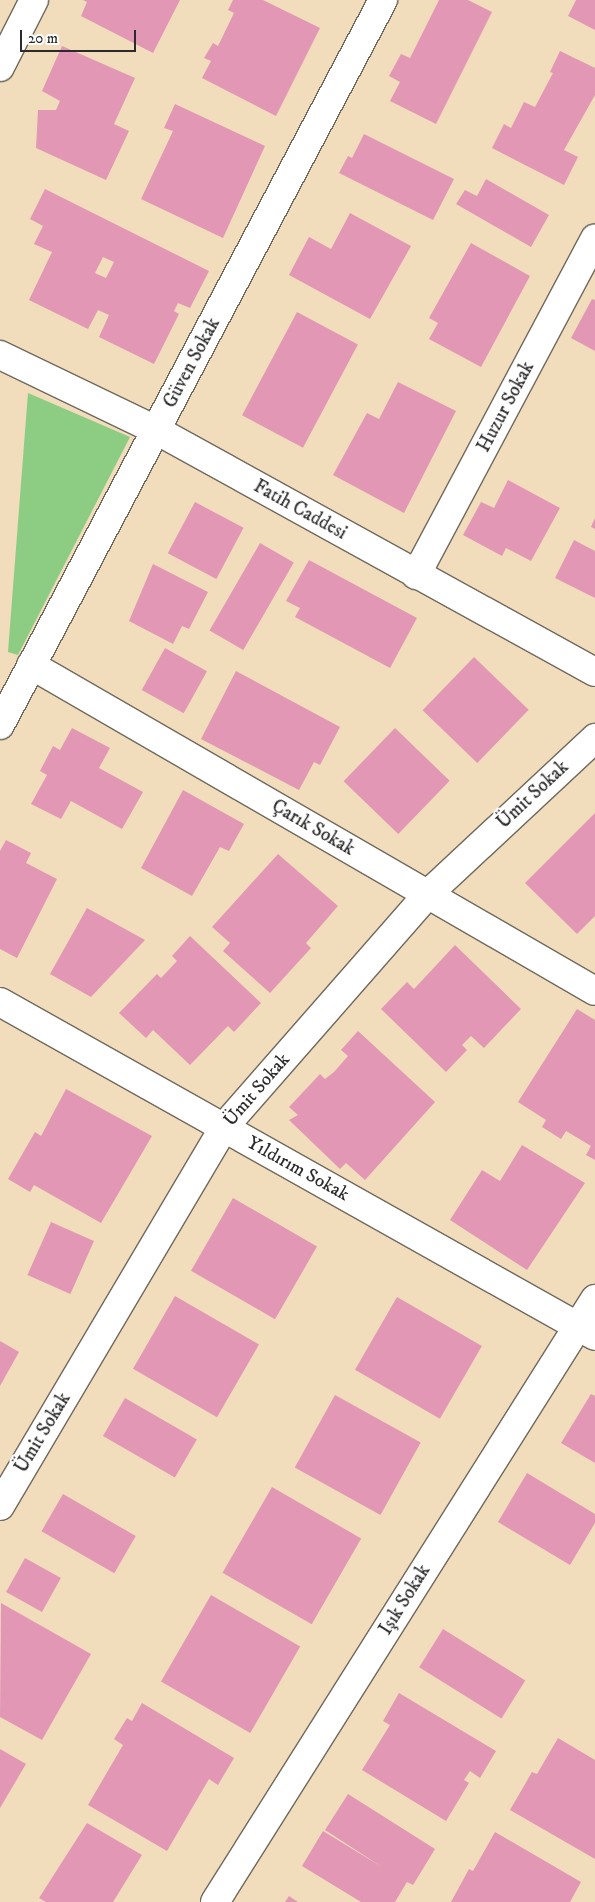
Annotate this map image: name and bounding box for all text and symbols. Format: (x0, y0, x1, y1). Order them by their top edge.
scale bar (22, 20, 139, 52)
text: 20 m (28, 29, 58, 48)
street label: Güven Sokak (159, 314, 225, 412)
street label: Huzur Sokak (473, 358, 539, 456)
street label: Fatih Caddesi (249, 475, 351, 545)
street label: Ümit Sokak (492, 756, 574, 834)
street label: Çarık Sokak (267, 795, 359, 861)
street label: Ümit Sokak (219, 1049, 295, 1131)
street label: Yıldırım Sokak (243, 1132, 353, 1206)
street label: Ümit Sokak (10, 1389, 76, 1477)
street label: Işık Sokak (375, 1561, 435, 1639)

